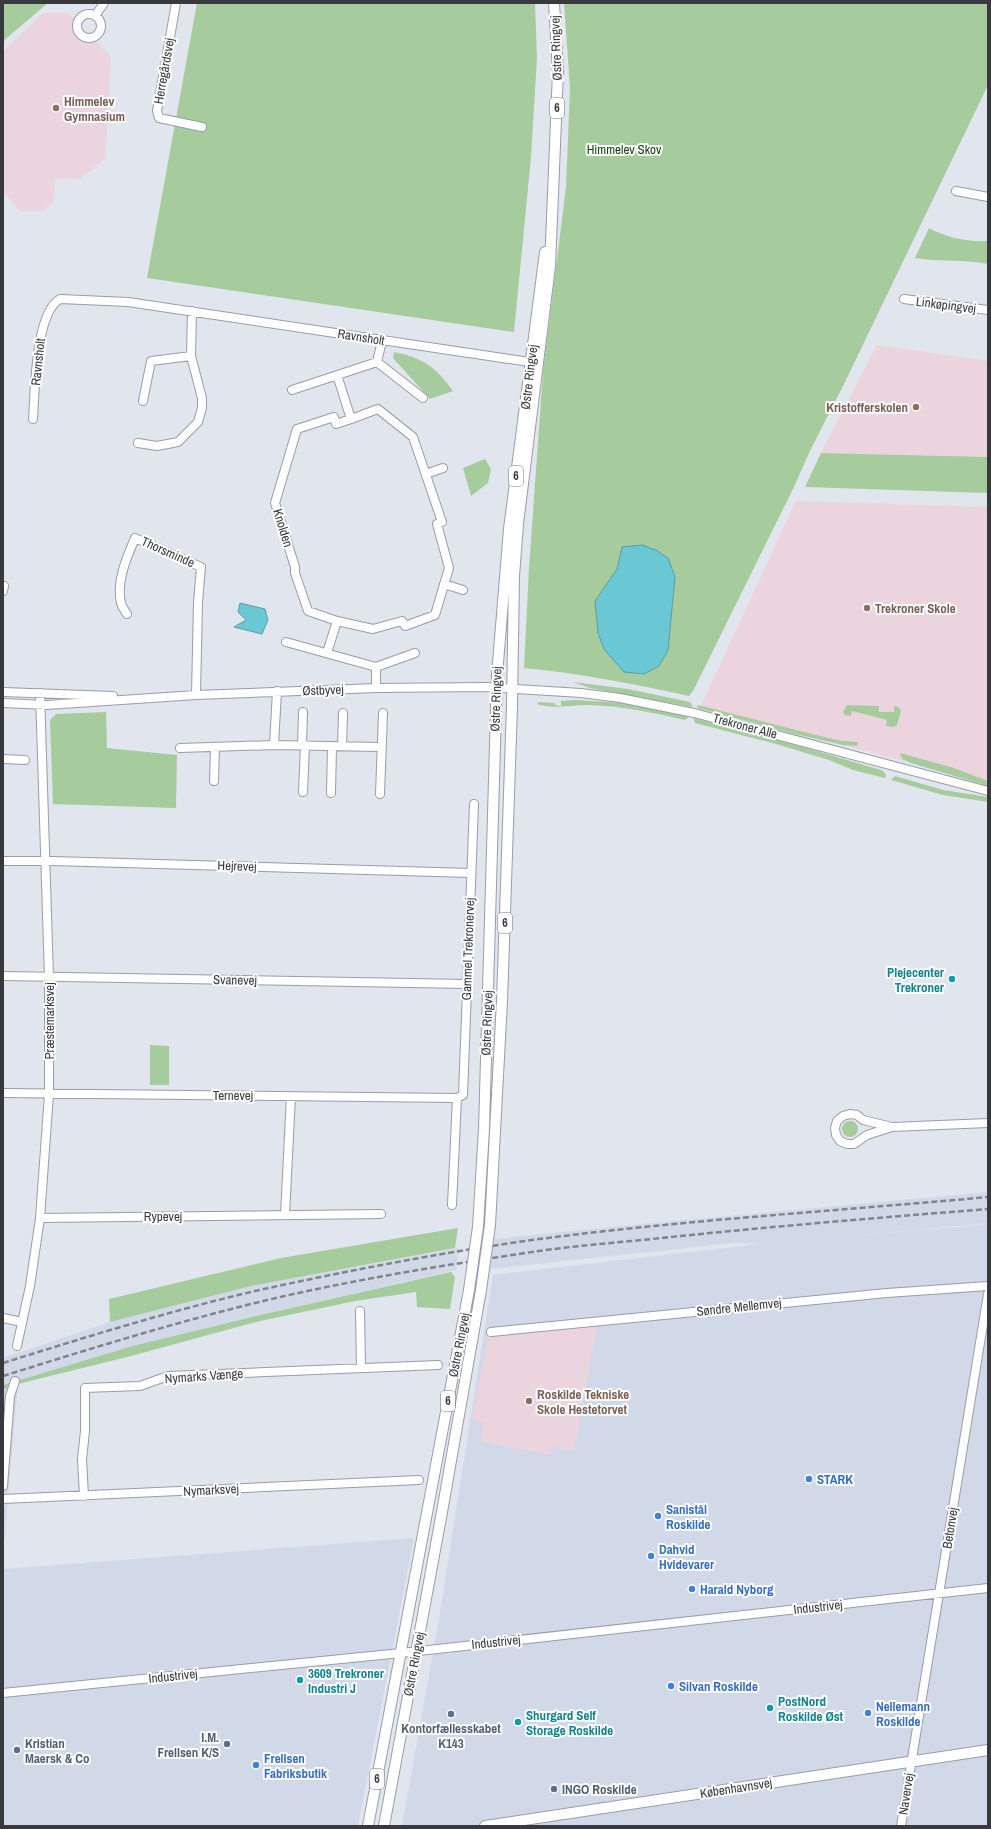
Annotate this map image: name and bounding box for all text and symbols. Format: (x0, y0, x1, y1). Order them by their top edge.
street label: Østre Ringvej (546, 15, 566, 81)
street label: Herregårdsvej (150, 37, 178, 105)
place label: Himmelev Gymnasium (64, 93, 125, 125)
road number: 6 (550, 98, 564, 118)
marker: Himmelev Gymnasium (51, 103, 61, 113)
park label: Himmelev Skov (587, 141, 662, 158)
street label: Linkøpingvej (915, 293, 977, 317)
street label: Ravnsholt (336, 325, 386, 349)
street label: Ravnsholt (27, 338, 49, 386)
street label: Østre Ringvej (517, 344, 541, 410)
place label: Kristofferskolen (826, 399, 908, 416)
marker: Kristofferskolen (911, 402, 921, 412)
road number: 6 (509, 466, 523, 486)
street label: Knolden (269, 507, 297, 549)
street label: Thorsminde (139, 533, 197, 571)
place label: Trekroner Skole (875, 600, 956, 617)
marker: Trekroner Skole (862, 603, 872, 613)
street label: Østre Ringvej (486, 666, 506, 732)
street label: Østbyvej (302, 681, 344, 699)
street label: Trekroner Alle (711, 709, 779, 743)
street label: Hejrevej (217, 857, 257, 875)
street label: Gammel Trekronervej (458, 897, 478, 1001)
road number: 6 (498, 913, 512, 933)
place label: Plejecenter Trekroner (887, 964, 945, 996)
street label: Svanevej (213, 971, 257, 989)
marker: Plejecenter Trekroner (947, 974, 957, 984)
street label: Præstemarksvej (41, 983, 58, 1060)
street label: Østre Ringvej (477, 990, 497, 1056)
street label: Ternevej (213, 1087, 253, 1104)
street label: Rypevej (144, 1208, 182, 1225)
street label: Søndre Mellemvej (696, 1294, 782, 1320)
street label: Østre Ringvej (444, 1311, 474, 1379)
street label: Nymarks Vænge (164, 1365, 244, 1387)
place label: Roskilde Tekniske Skole Hestetorvet (537, 1386, 629, 1418)
road number: 6 (441, 1391, 455, 1411)
marker: Roskilde Tekniske Skole Hestetorvet (524, 1396, 534, 1406)
place label: STARK (817, 1471, 853, 1488)
marker: STARK (804, 1474, 814, 1484)
street label: Nymarksvej (183, 1480, 239, 1500)
place label: Sanistål Roskilde (666, 1501, 711, 1533)
street label: Betonvej (938, 1506, 962, 1550)
marker: Sanistål Roskilde (653, 1511, 663, 1521)
place label: Dahvid Hvidevarer (659, 1541, 715, 1573)
marker: Dahvid Hvidevarer (646, 1551, 656, 1561)
place label: Harald Nyborg (700, 1581, 774, 1598)
marker: Harald Nyborg (687, 1584, 697, 1594)
street label: Industrivej (793, 1596, 843, 1618)
street label: Østre Ringvej (399, 1630, 429, 1698)
street label: Industrivej (471, 1631, 521, 1653)
street label: Industrivej (148, 1665, 198, 1687)
place label: 3609 Trekroner Industri J (308, 1665, 385, 1697)
marker: 3609 Trekroner Industri J (295, 1675, 305, 1685)
place label: Silvan Roskilde (679, 1678, 758, 1695)
marker: Silvan Roskilde (666, 1681, 676, 1691)
place label: PostNord Roskilde Øst (778, 1693, 844, 1725)
place label: Nellemann Roskilde (876, 1698, 930, 1730)
marker: PostNord Roskilde Øst (765, 1703, 775, 1713)
place label: Shurgard Self Storage Roskilde (526, 1707, 613, 1739)
marker: Nellemann Roskilde (863, 1708, 873, 1718)
marker: Kontorfællesskabet K143 (446, 1709, 456, 1719)
marker: Shurgard Self Storage Roskilde (513, 1717, 523, 1727)
place label: Kontorfællesskabet K143 (401, 1720, 501, 1752)
place label: I.M. Frellsen K/S (157, 1729, 219, 1761)
place label: Kristian Maersk & Co (25, 1735, 90, 1767)
marker: I.M. Frellsen K/S (222, 1739, 232, 1749)
marker: Kristian Maersk & Co (12, 1745, 22, 1755)
place label: Frellsen Fabriksbutik (264, 1750, 327, 1782)
marker: Frellsen Fabriksbutik (251, 1760, 261, 1770)
road number: 6 (370, 1769, 384, 1789)
street label: Navervej (894, 1772, 918, 1816)
street label: Københavnsvej (699, 1774, 773, 1802)
place label: INGO Roskilde (562, 1781, 637, 1798)
marker: INGO Roskilde (549, 1784, 559, 1794)

